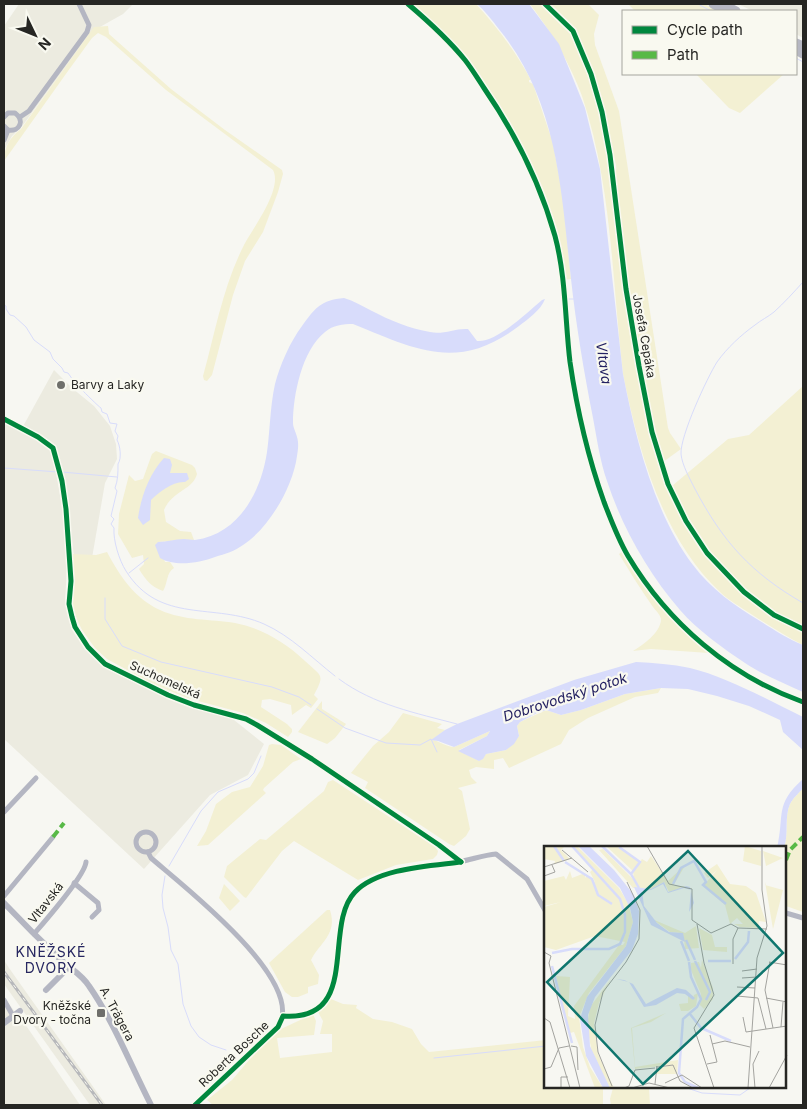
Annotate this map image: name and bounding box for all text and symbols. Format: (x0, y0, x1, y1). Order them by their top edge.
north arrow (10, 10, 60, 60)
legend (622, 10, 797, 75)
text: Cycle path (667, 20, 743, 39)
text: N (35, 35, 55, 54)
text: Path (667, 45, 699, 64)
street label: Josefa Cepáka (630, 293, 659, 379)
water label: Vltava (593, 341, 616, 385)
place label: Barvy a Laky (71, 377, 144, 392)
marker: Barvy a Laky (55, 379, 67, 391)
street label: Suchomelská (127, 657, 203, 702)
water label: Dobrovodský potok (501, 668, 629, 725)
inset map (544, 846, 787, 1089)
street label: Vltavská (25, 879, 66, 926)
district label: KNĚŽSKÉ DVORY (16, 943, 86, 976)
street label: A. Trägera (97, 984, 138, 1043)
place label: Kněžské Dvory - točna (13, 998, 91, 1027)
marker: Kněžské Dvory - točna (95, 1007, 107, 1019)
street label: Roberta Bosche (196, 1017, 272, 1090)

